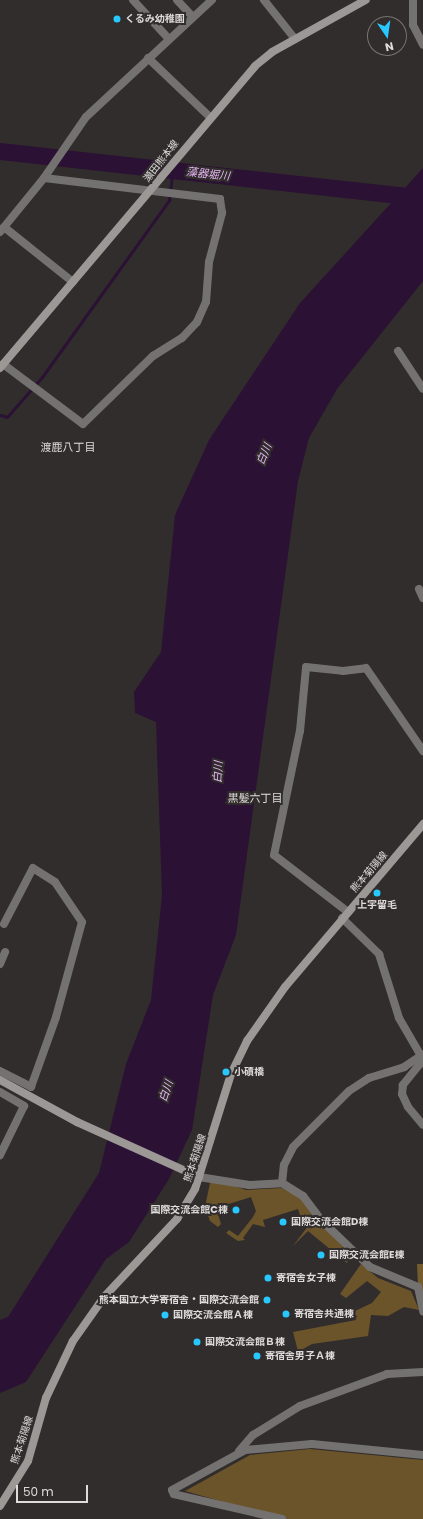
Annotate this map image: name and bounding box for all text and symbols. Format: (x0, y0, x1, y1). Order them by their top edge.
place label: くるみ幼稚園 (125, 13, 185, 25)
marker: くるみ幼稚園 (112, 14, 122, 24)
north arrow (367, 16, 407, 56)
text: N (384, 38, 395, 55)
street label: 瀬田熊本線 (141, 138, 181, 184)
water label: 藻器堀川 (185, 165, 231, 183)
district label: 渡鹿八丁目 (41, 440, 95, 454)
water label: 白川 (254, 441, 274, 467)
water label: 白川 (211, 761, 225, 783)
district label: 黒髪六丁目 (228, 791, 282, 805)
street label: 熊本菊陽線 (348, 849, 390, 895)
marker: 上宇留毛 (372, 888, 382, 898)
place label: 上宇留毛 (357, 899, 397, 911)
place label: 小磧橋 (234, 1066, 264, 1078)
marker: 小磧橋 (221, 1067, 231, 1077)
water label: 白川 (156, 1078, 176, 1104)
street label: 熊本菊陽線 (182, 1132, 208, 1184)
place label: 国際交流会館C棟 (150, 1204, 228, 1216)
marker: 国際交流会館C棟 (231, 1205, 241, 1215)
place label: 国際交流会館D棟 (291, 1216, 368, 1228)
marker: 国際交流会館D棟 (278, 1217, 288, 1227)
place label: 国際交流会館E棟 (329, 1249, 404, 1261)
marker: 国際交流会館E棟 (316, 1250, 326, 1260)
place label: 寄宿舎女子棟 (276, 1272, 336, 1284)
marker: 寄宿舎女子棟 (263, 1273, 273, 1283)
place label: 熊本国立大学寄宿舎・国際交流会館 (99, 1294, 259, 1306)
marker: 熊本国立大学寄宿舎・国際交流会館 (262, 1295, 272, 1305)
place label: 寄宿舎共通棟 (294, 1308, 354, 1320)
place label: 国際交流会館Ａ棟 (173, 1309, 253, 1321)
marker: 寄宿舎共通棟 (281, 1309, 291, 1319)
marker: 国際交流会館Ａ棟 (160, 1310, 170, 1320)
place label: 国際交流会館Ｂ棟 (205, 1336, 285, 1348)
marker: 国際交流会館Ｂ棟 (192, 1337, 202, 1347)
place label: 寄宿舎男子Ａ棟 (265, 1350, 335, 1362)
marker: 寄宿舎男子Ａ棟 (252, 1351, 262, 1361)
street label: 熊本菊陽線 (9, 1414, 35, 1466)
scale bar (18, 1477, 90, 1503)
text: 50 m (23, 1483, 54, 1500)

